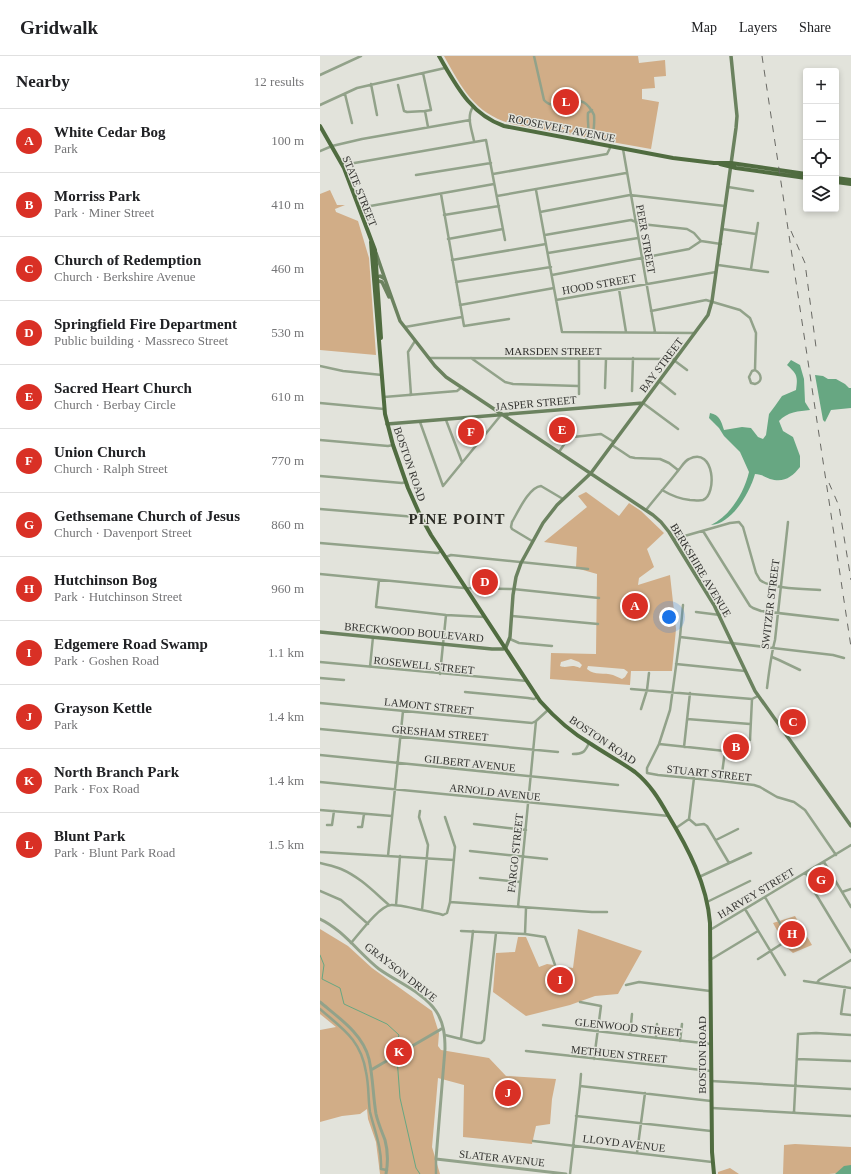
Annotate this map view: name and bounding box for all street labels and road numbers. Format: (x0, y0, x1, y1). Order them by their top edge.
street label: ROOSEVELT AVENUE (507, 112, 617, 144)
street label: STATE STREET (340, 154, 380, 228)
street label: PEER STREET (634, 203, 658, 275)
street label: HOOD STREET (561, 272, 637, 296)
street label: BAY STREET (637, 335, 685, 395)
street label: MARSDEN STREET (505, 345, 602, 357)
street label: JASPER STREET (495, 393, 577, 413)
street label: BOSTON ROAD (392, 425, 428, 503)
street label: BERKSHIRE AVENUE (668, 521, 734, 619)
street label: SWITZER STREET (759, 558, 782, 650)
street label: BRECKWOOD BOULEVARD (344, 620, 484, 644)
street label: ROSEWELL STREET (373, 654, 475, 676)
street label: LAMONT STREET (384, 695, 475, 717)
street label: BOSTON ROAD (567, 713, 639, 767)
street label: GRESHAM STREET (391, 723, 489, 743)
street label: GILBERT AVENUE (424, 752, 516, 774)
street label: STUART STREET (666, 763, 752, 783)
street label: ARNOLD AVENUE (449, 781, 542, 803)
street label: FARGO STREET (505, 813, 525, 893)
street label: HARVEY STREET (715, 865, 797, 921)
street label: GRAYSON DRIVE (362, 940, 440, 1004)
street label: GLENWOOD STREET (574, 1015, 682, 1039)
street label: BOSTON ROAD (696, 1016, 708, 1094)
street label: METHUEN STREET (570, 1043, 668, 1065)
street label: LLOYD AVENUE (582, 1132, 666, 1154)
street label: SLATER AVENUE (458, 1148, 546, 1169)

